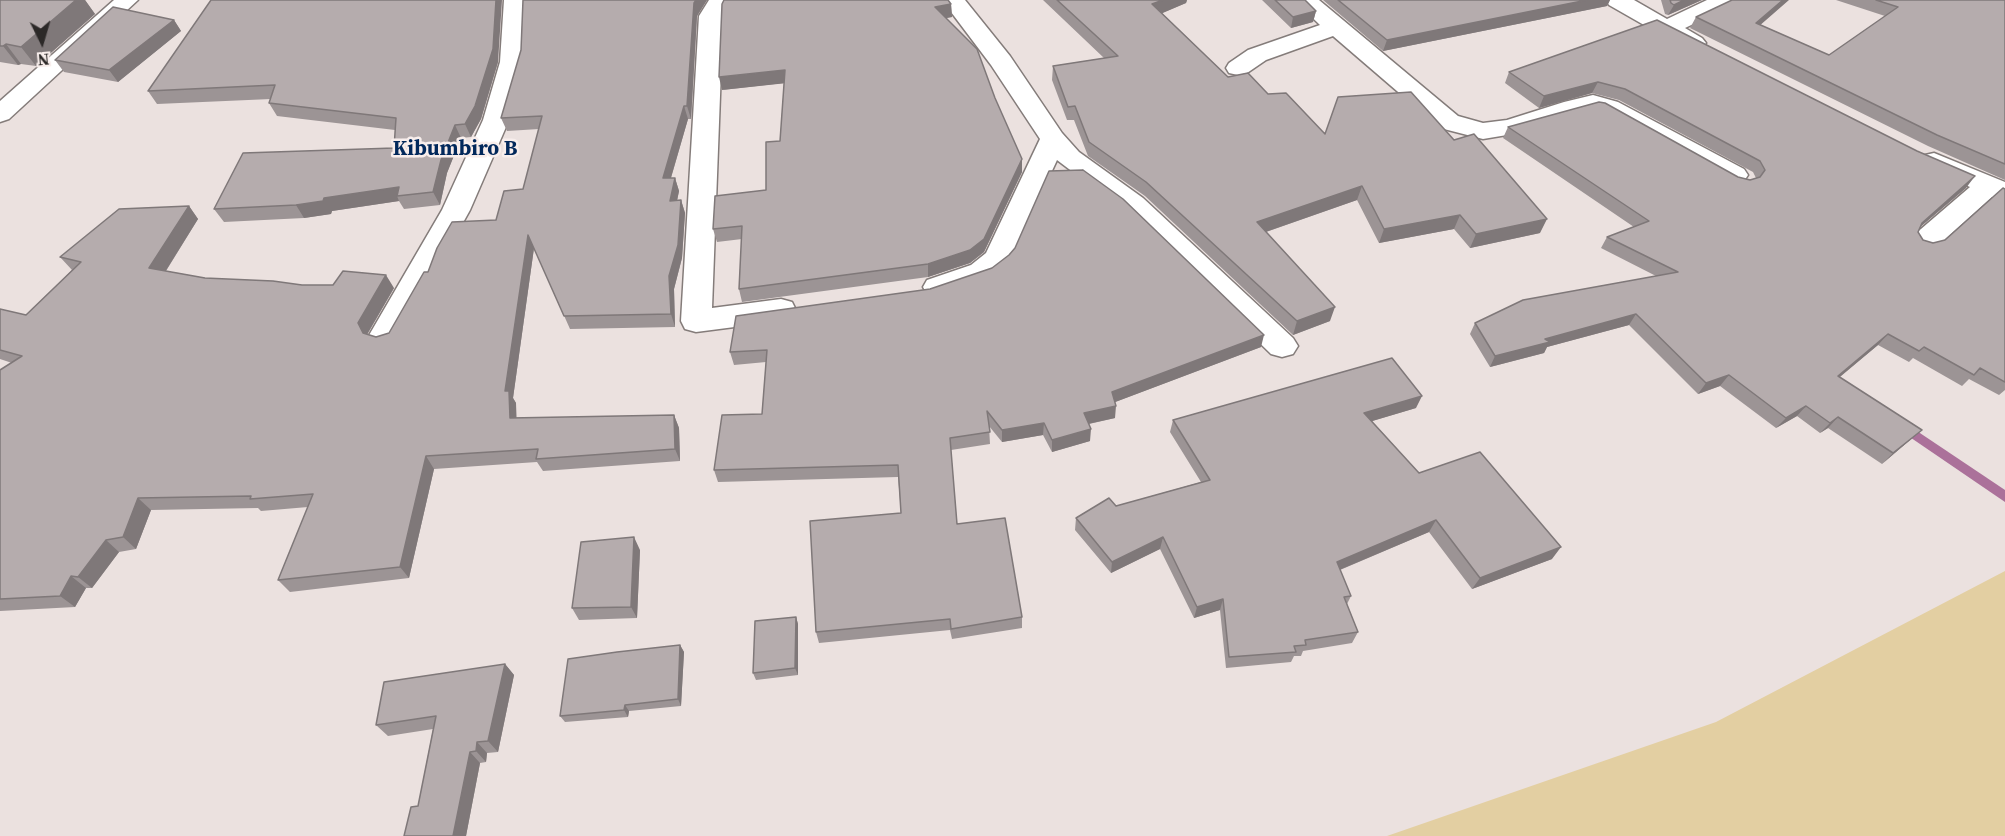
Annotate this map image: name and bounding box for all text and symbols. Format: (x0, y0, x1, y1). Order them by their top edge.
north arrow (12, 12, 72, 72)
text: N (37, 48, 50, 71)
district label: Kibumbiro B (393, 137, 517, 163)

